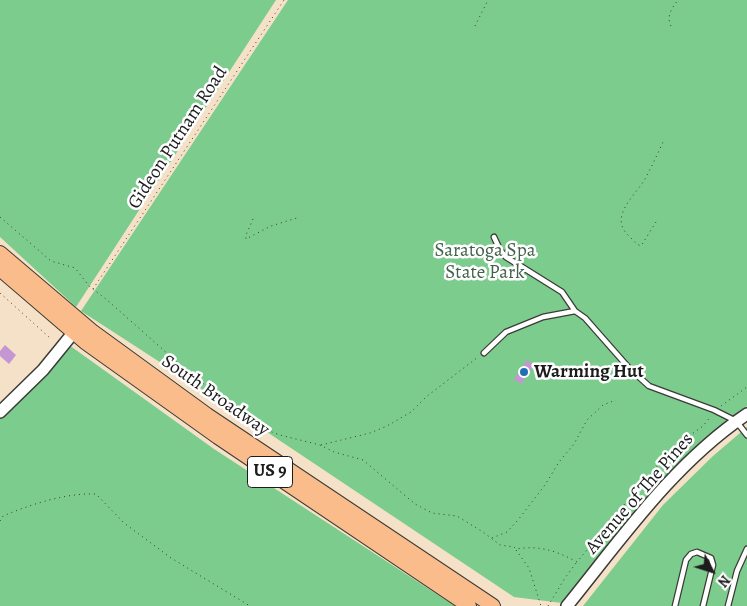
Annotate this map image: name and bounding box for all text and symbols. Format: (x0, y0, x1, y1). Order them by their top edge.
street label: Gideon Putnam Road (123, 62, 233, 214)
park label: Saratoga Spa State Park (434, 240, 536, 284)
street label: South Broadway (157, 350, 273, 442)
place label: Warming Hut (534, 361, 644, 383)
marker: Warming Hut (518, 366, 530, 378)
street label: Avenue of The Pines (581, 429, 699, 559)
road number: US 9 (248, 457, 292, 488)
north arrow (687, 546, 737, 596)
text: N (713, 571, 734, 591)

